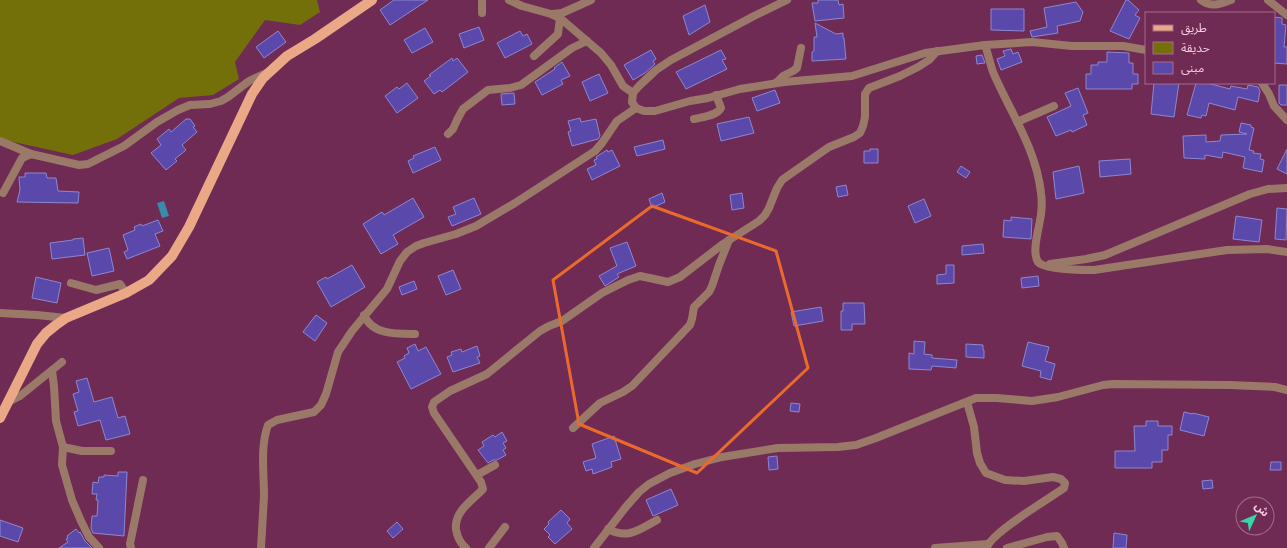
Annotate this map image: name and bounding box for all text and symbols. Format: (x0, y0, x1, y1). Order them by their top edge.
legend (1145, 12, 1275, 84)
text: طريق (1181, 20, 1207, 36)
text: حديقة (1181, 40, 1210, 56)
text: مبنى (1181, 60, 1204, 76)
north arrow (1235, 496, 1275, 536)
text: ش (1252, 499, 1272, 519)

